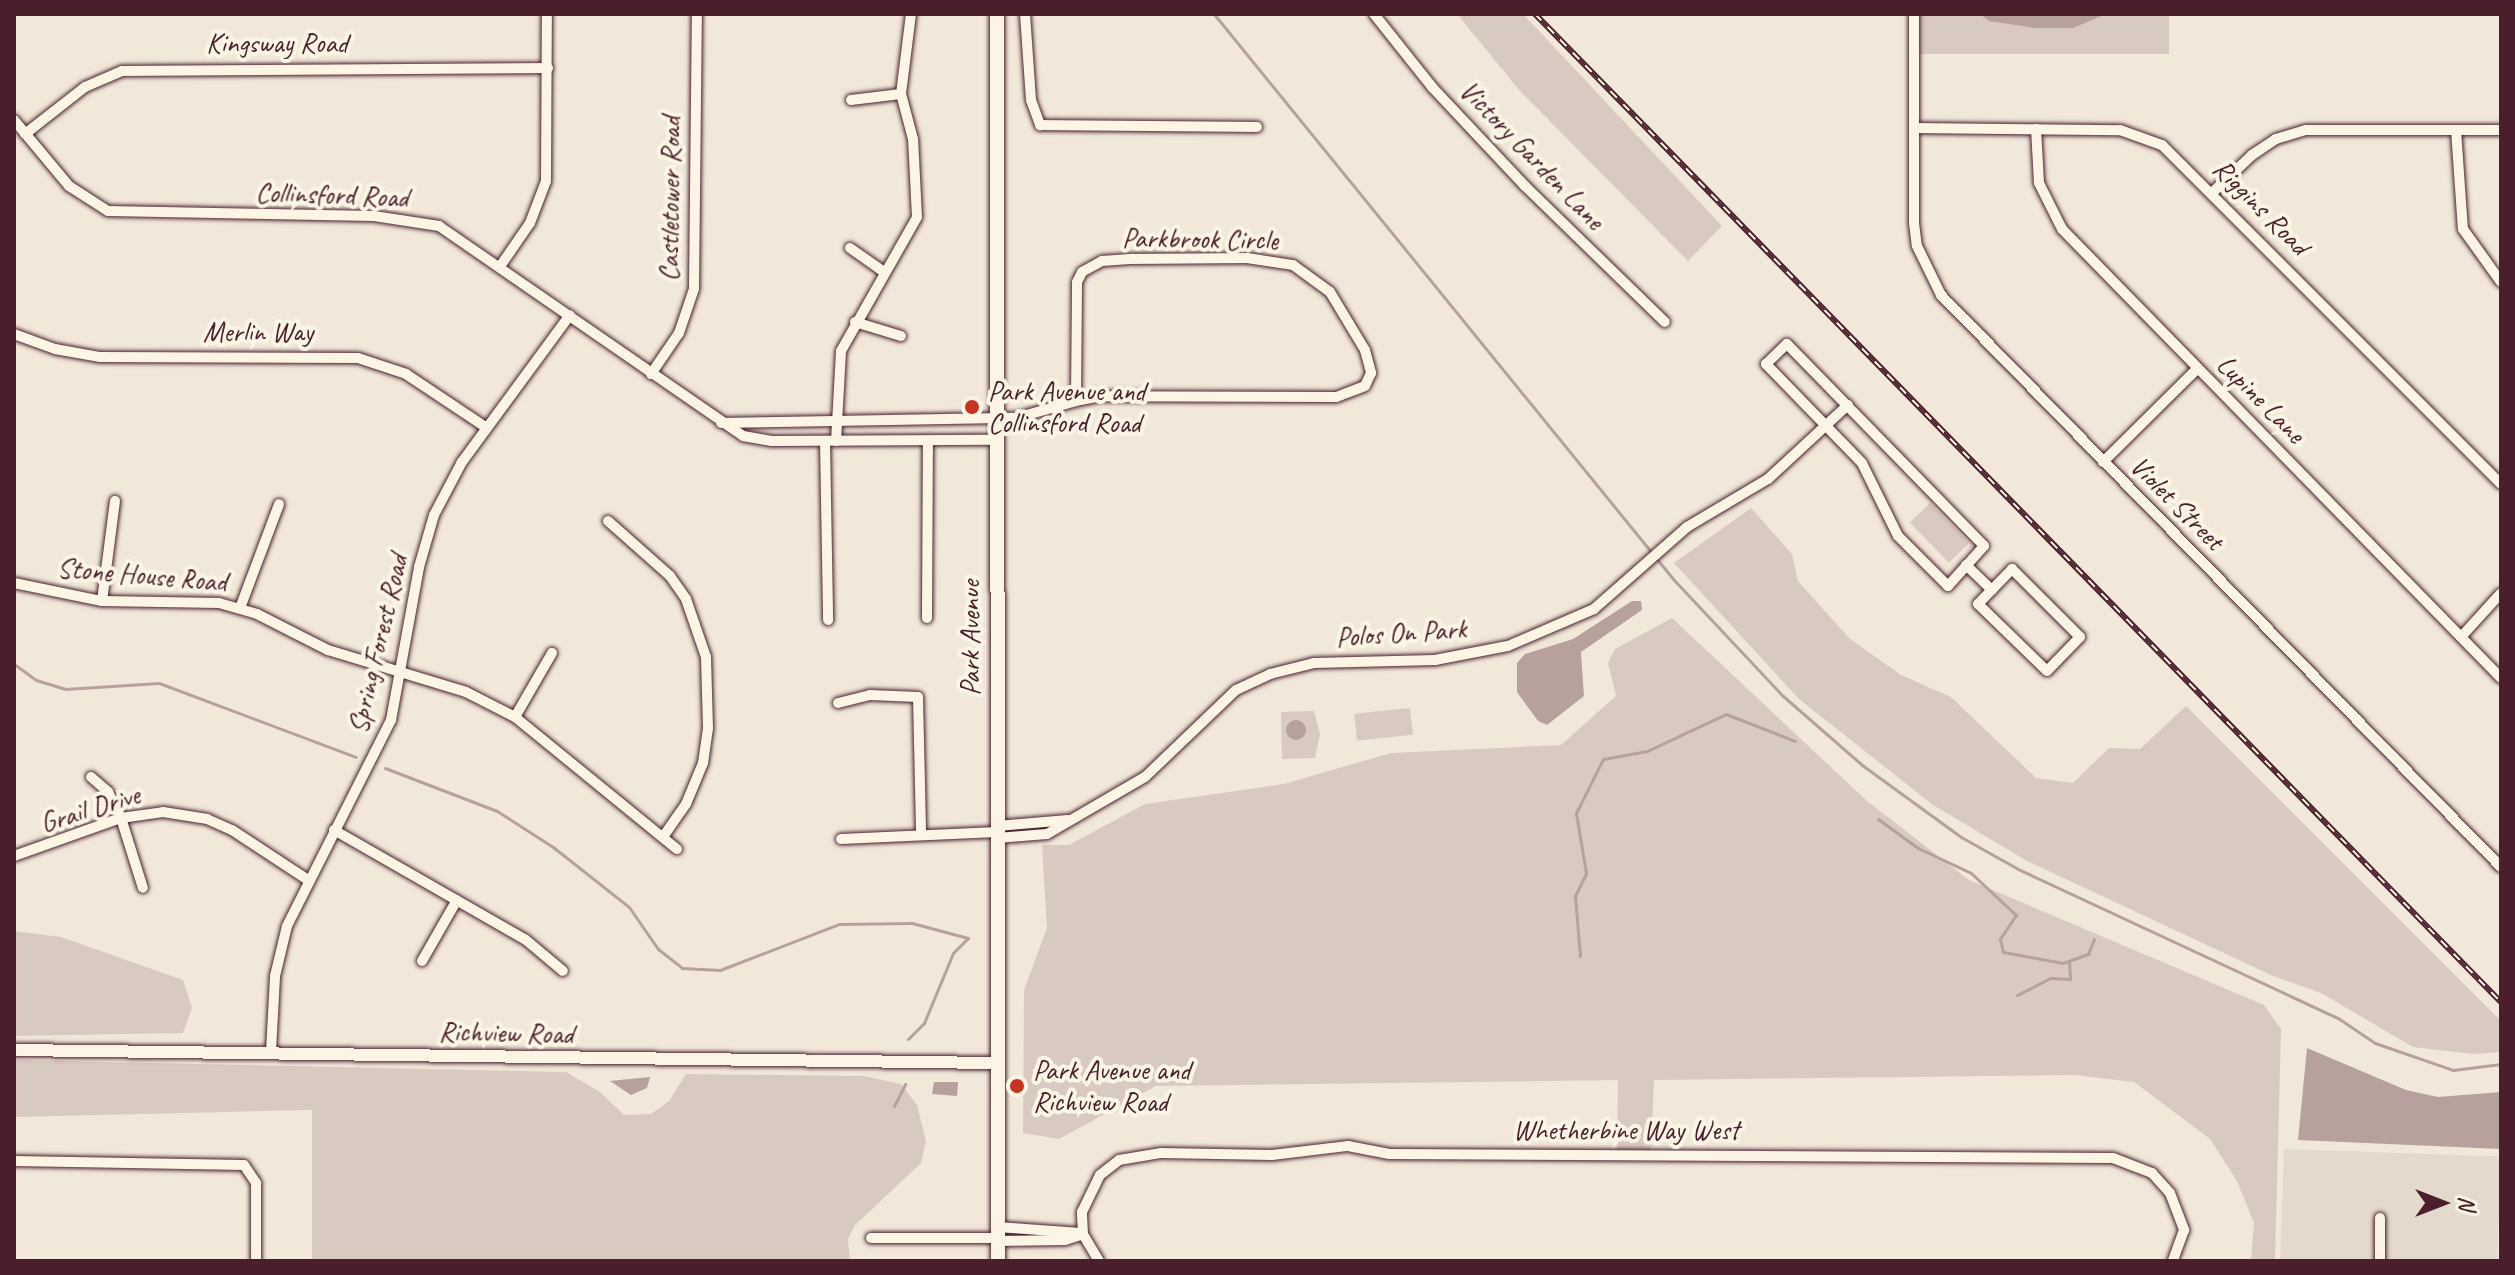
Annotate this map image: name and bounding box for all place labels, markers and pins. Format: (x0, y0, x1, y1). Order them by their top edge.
place label: Park Avenue and Collinsford Road (988, 374, 1146, 440)
marker: Park Avenue and Collinsford Road (963, 398, 981, 416)
place label: Park Avenue and Richview Road (1033, 1053, 1191, 1119)
marker: Park Avenue and Richview Road (1008, 1077, 1026, 1095)

